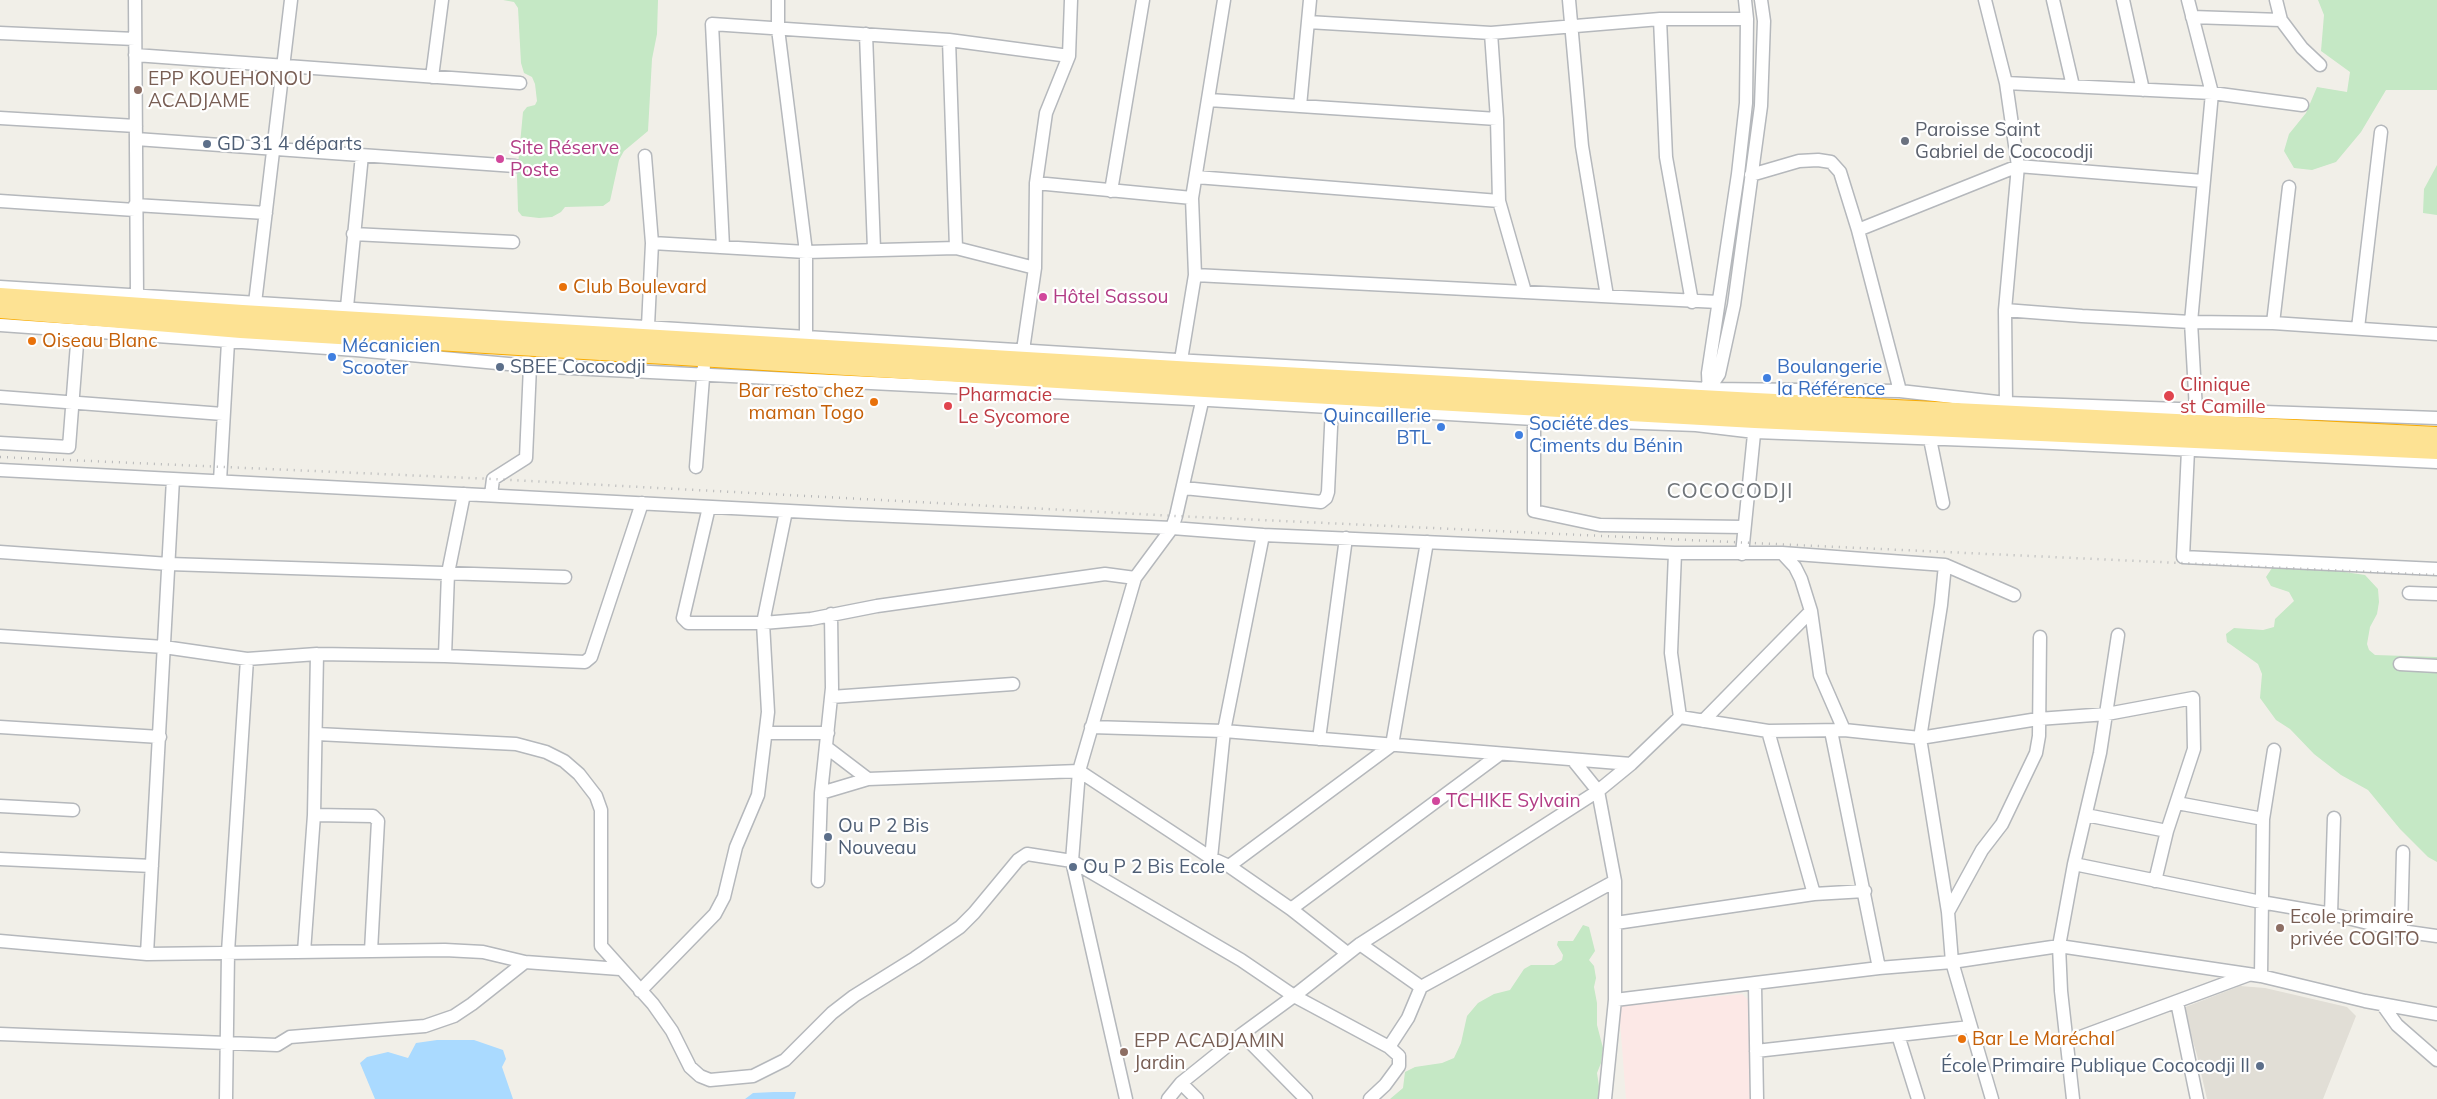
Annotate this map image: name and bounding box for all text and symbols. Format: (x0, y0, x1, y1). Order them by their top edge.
place label: EPP KOUEHONOU ACADJAME (148, 68, 312, 112)
marker: EPP KOUEHONOU ACADJAME (132, 84, 144, 96)
place label: Paroisse Saint Gabriel de Cococodji (1915, 119, 2093, 163)
place label: GD 31 4 départs (217, 133, 362, 155)
marker: Paroisse Saint Gabriel de Cococodji (1899, 135, 1911, 147)
place label: Site Réserve Poste (510, 137, 619, 181)
marker: GD 31 4 départs (201, 138, 213, 150)
marker: Site Réserve Poste (494, 153, 506, 165)
place label: Club Boulevard (573, 276, 707, 298)
marker: Club Boulevard (557, 281, 569, 293)
place label: Hôtel Sassou (1053, 286, 1169, 308)
marker: Hôtel Sassou (1037, 291, 1049, 303)
place label: Oiseau Blanc (42, 330, 158, 352)
marker: Oiseau Blanc (26, 335, 38, 347)
place label: Mécanicien Scooter (342, 335, 440, 379)
marker: Mécanicien Scooter (326, 351, 338, 363)
place label: SBEE Cococodji (510, 356, 646, 378)
place label: Boulangerie la Référence (1777, 356, 1885, 400)
marker: SBEE Cococodji (494, 361, 506, 373)
marker: Boulangerie la Référence (1761, 372, 1773, 384)
place label: Clinique st Camille (2180, 374, 2266, 418)
place label: Bar resto chez maman Togo (738, 380, 864, 424)
place label: Pharmacie Le Sycomore (958, 384, 1070, 428)
marker: Clinique st Camille (2162, 389, 2176, 403)
marker: Bar resto chez maman Togo (868, 396, 880, 408)
marker: Pharmacie Le Sycomore (942, 400, 954, 412)
place label: Quincaillerie BTL (1323, 405, 1431, 449)
place label: Société des Ciments du Bénin (1529, 413, 1683, 457)
marker: Quincaillerie BTL (1435, 421, 1447, 433)
marker: Société des Ciments du Bénin (1513, 429, 1525, 441)
district label: COCOCODJI (1665, 479, 1795, 505)
place label: TCHIKE Sylvain (1446, 790, 1581, 812)
marker: TCHIKE Sylvain (1430, 795, 1442, 807)
place label: Ou P 2 Bis Nouveau (838, 815, 929, 859)
marker: Ou P 2 Bis Nouveau (822, 831, 834, 843)
place label: Ou P 2 Bis Ecole (1083, 856, 1225, 878)
marker: Ou P 2 Bis Ecole (1067, 861, 1079, 873)
place label: Ecole primaire privée COGITO (2290, 906, 2420, 950)
marker: Ecole primaire privée COGITO (2274, 922, 2286, 934)
place label: Bar Le Maréchal (1972, 1028, 2115, 1050)
place label: EPP ACADJAMIN Jardin (1134, 1030, 1284, 1074)
marker: Bar Le Maréchal (1956, 1033, 1968, 1045)
marker: EPP ACADJAMIN Jardin (1118, 1046, 1130, 1058)
place label: École Primaire Publique Cococodji II (1941, 1055, 2250, 1077)
marker: École Primaire Publique Cococodji II (2254, 1060, 2266, 1072)

